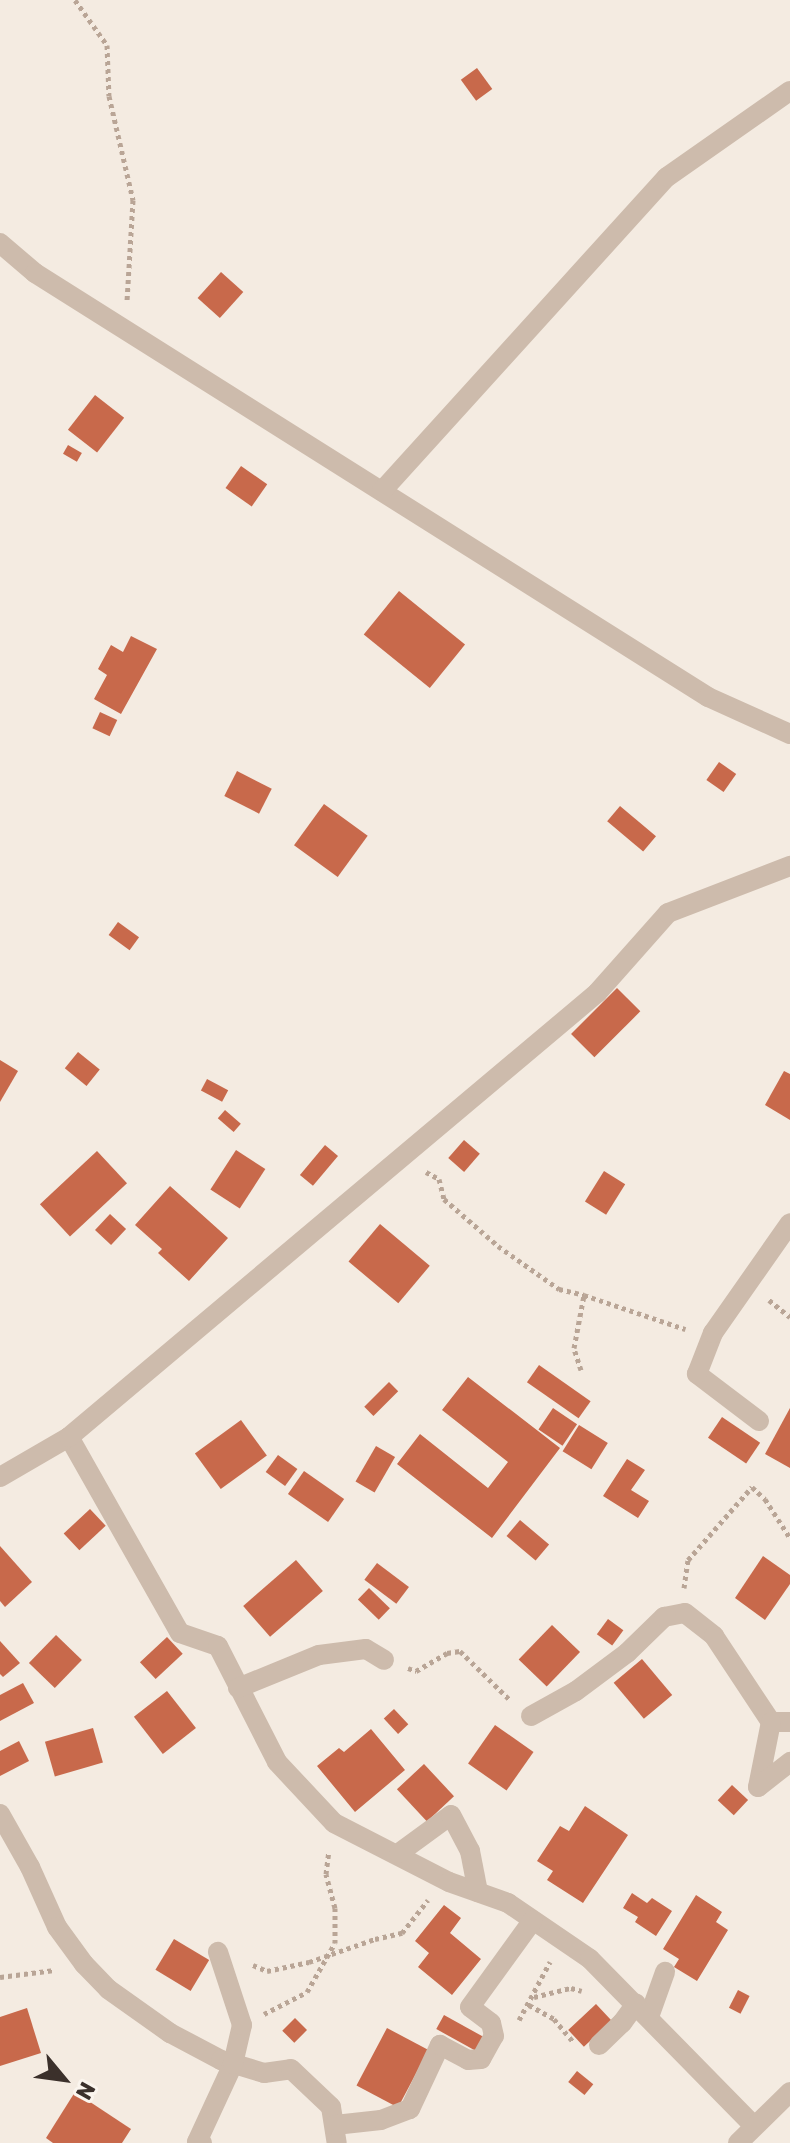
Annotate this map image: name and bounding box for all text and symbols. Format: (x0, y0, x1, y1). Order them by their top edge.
north arrow (24, 2039, 104, 2119)
text: N (70, 2077, 101, 2104)

